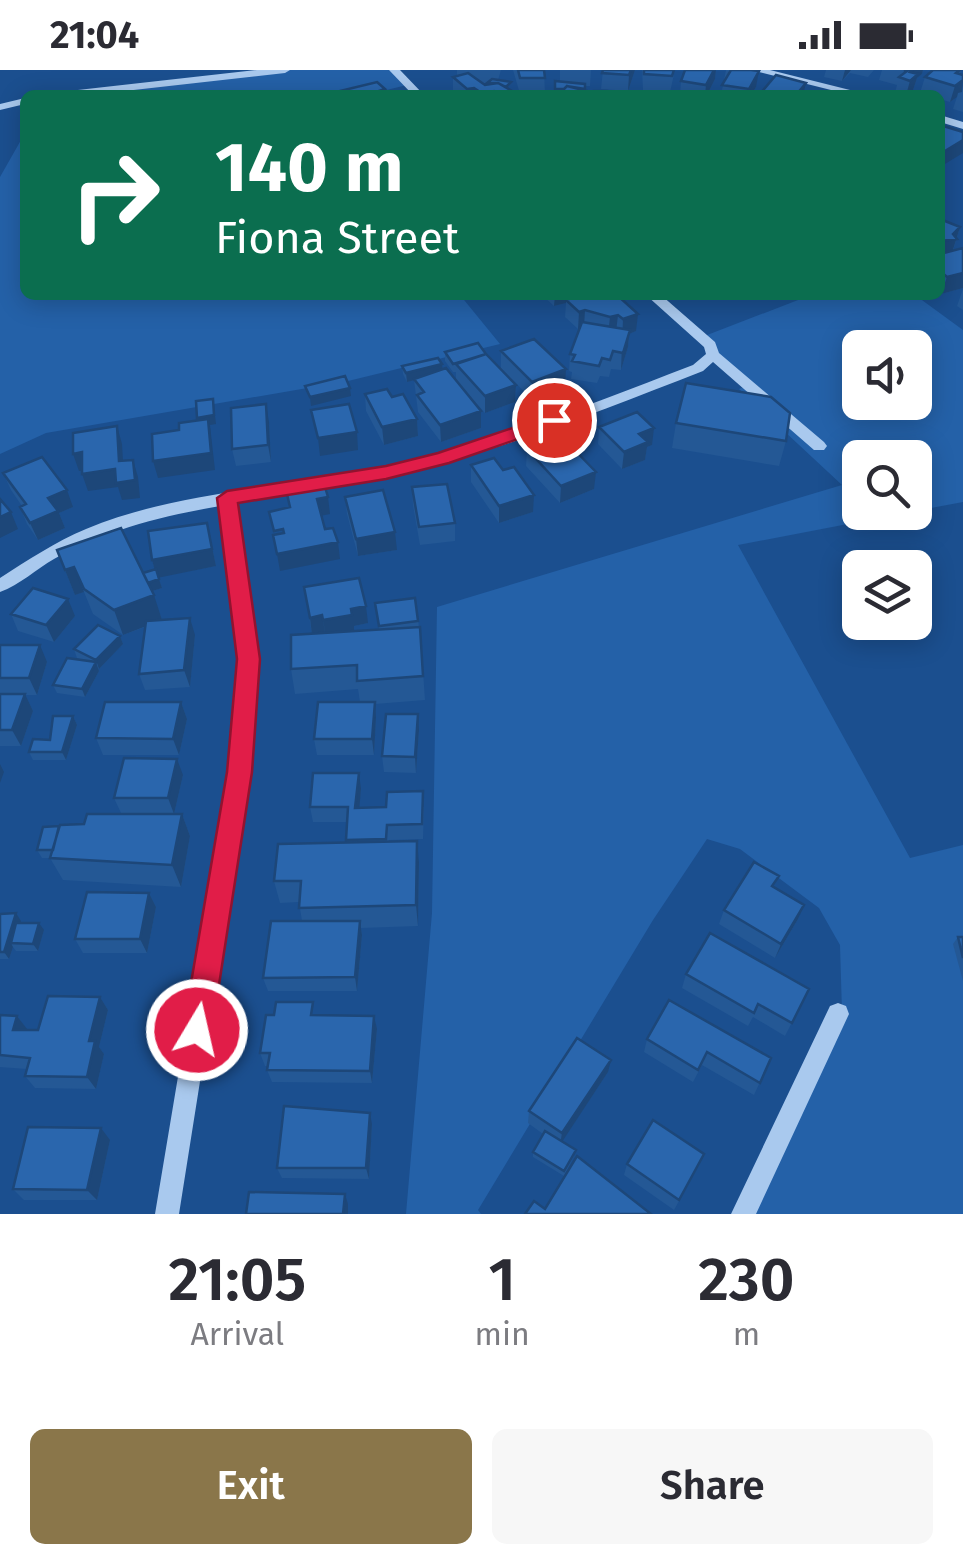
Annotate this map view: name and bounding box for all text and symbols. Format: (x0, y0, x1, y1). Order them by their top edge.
text: 21:04 (50, 12, 139, 58)
text: 140 m (215, 126, 404, 210)
icon: right (50, 130, 180, 260)
text: Fiona Street (215, 211, 459, 265)
map controls (842, 330, 932, 640)
button: sound (842, 330, 932, 420)
pin (512, 378, 597, 463)
icon: arrive (527, 393, 582, 448)
button: search (842, 440, 932, 530)
button: layers (842, 550, 932, 640)
position arrow (145, 978, 249, 1082)
text: 21:05 (169, 1244, 306, 1316)
text: 1 (489, 1244, 516, 1316)
text: 230 (698, 1244, 794, 1316)
text: Arrival (190, 1315, 284, 1353)
text: min (475, 1315, 530, 1353)
text: m (733, 1315, 760, 1353)
button: Exit (30, 1429, 472, 1544)
button: Share (492, 1429, 933, 1544)

